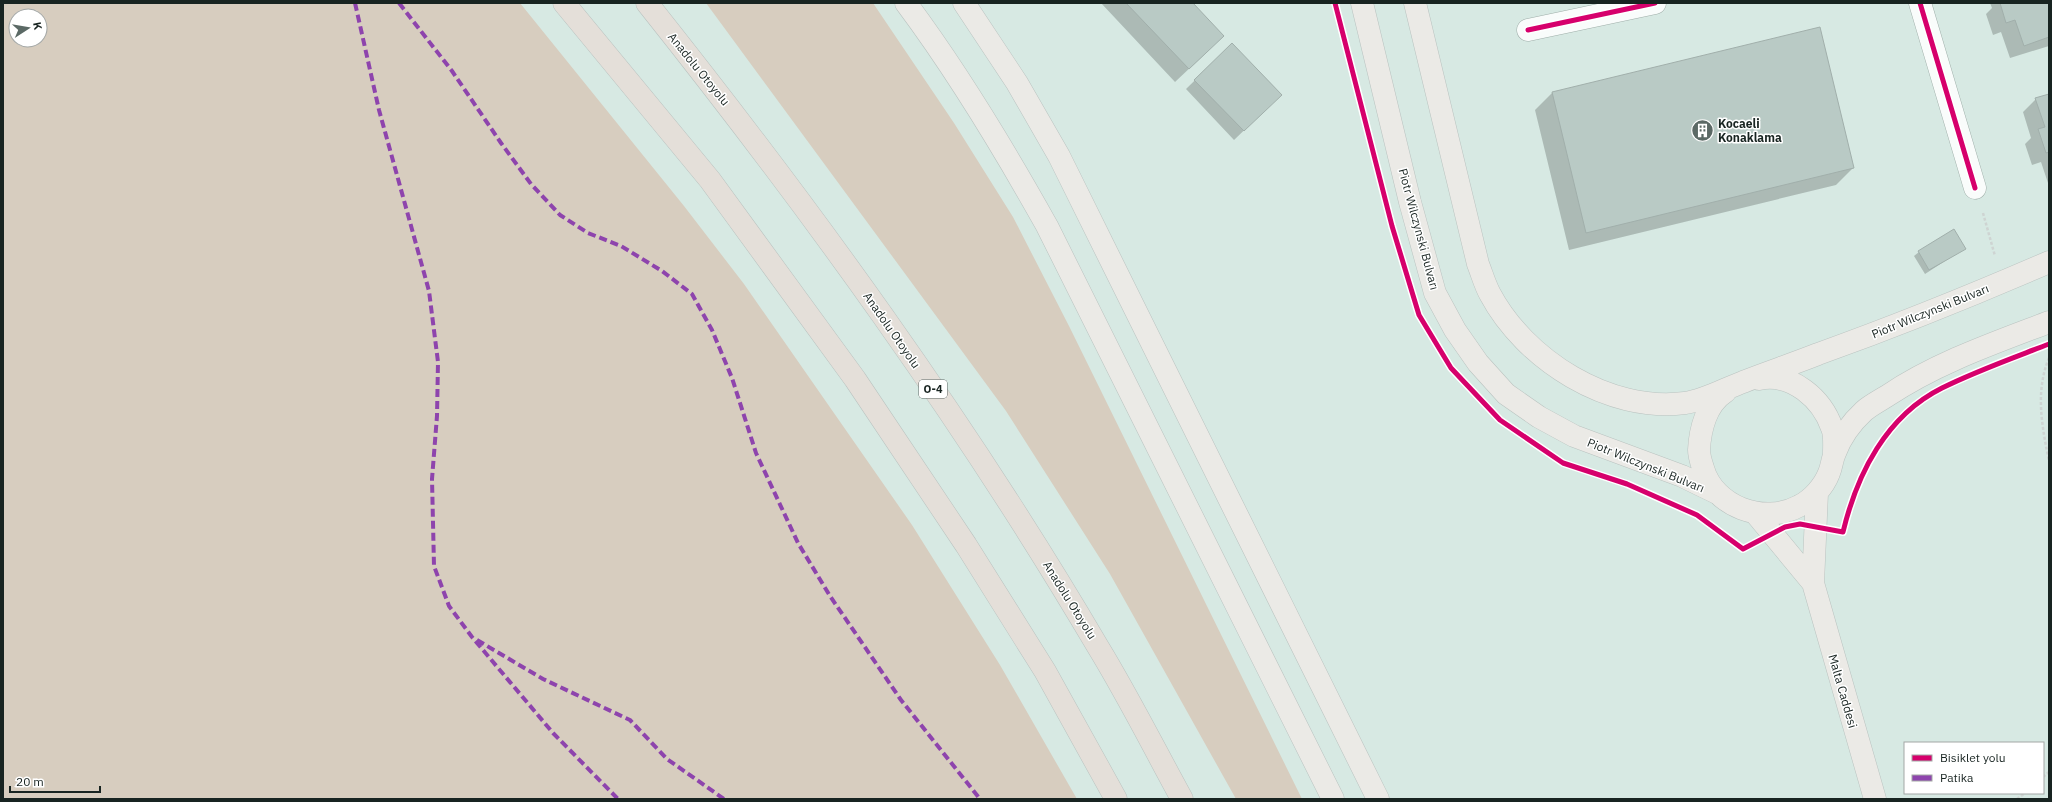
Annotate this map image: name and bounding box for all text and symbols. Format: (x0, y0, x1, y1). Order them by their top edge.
north arrow (8, 8, 48, 48)
text: K (30, 21, 45, 31)
street label: Anadolu Otoyolu (665, 29, 733, 109)
place label: Kocaeli Konaklama (1718, 116, 1782, 145)
building icon: Kocaeli Konaklama (1690, 117, 1716, 143)
street label: Piotr Wilczynski Bulvarı (1396, 167, 1442, 291)
street label: Piotr Wilczynski Bulvarı (1869, 281, 1991, 341)
street label: Anadolu Otoyolu (860, 289, 924, 371)
road number: O-4 (919, 380, 947, 398)
street label: Piotr Wilczynski Bulvarı (1585, 435, 1707, 495)
street label: Anadolu Otoyolu (1040, 558, 1100, 642)
street label: Malta Caddesi (1825, 652, 1861, 730)
legend (1904, 742, 2044, 794)
text: Bisiklet yolu (1940, 750, 2006, 765)
scale bar (10, 768, 100, 794)
text: Patika (1940, 770, 1974, 785)
text: 20 m (16, 774, 44, 789)

